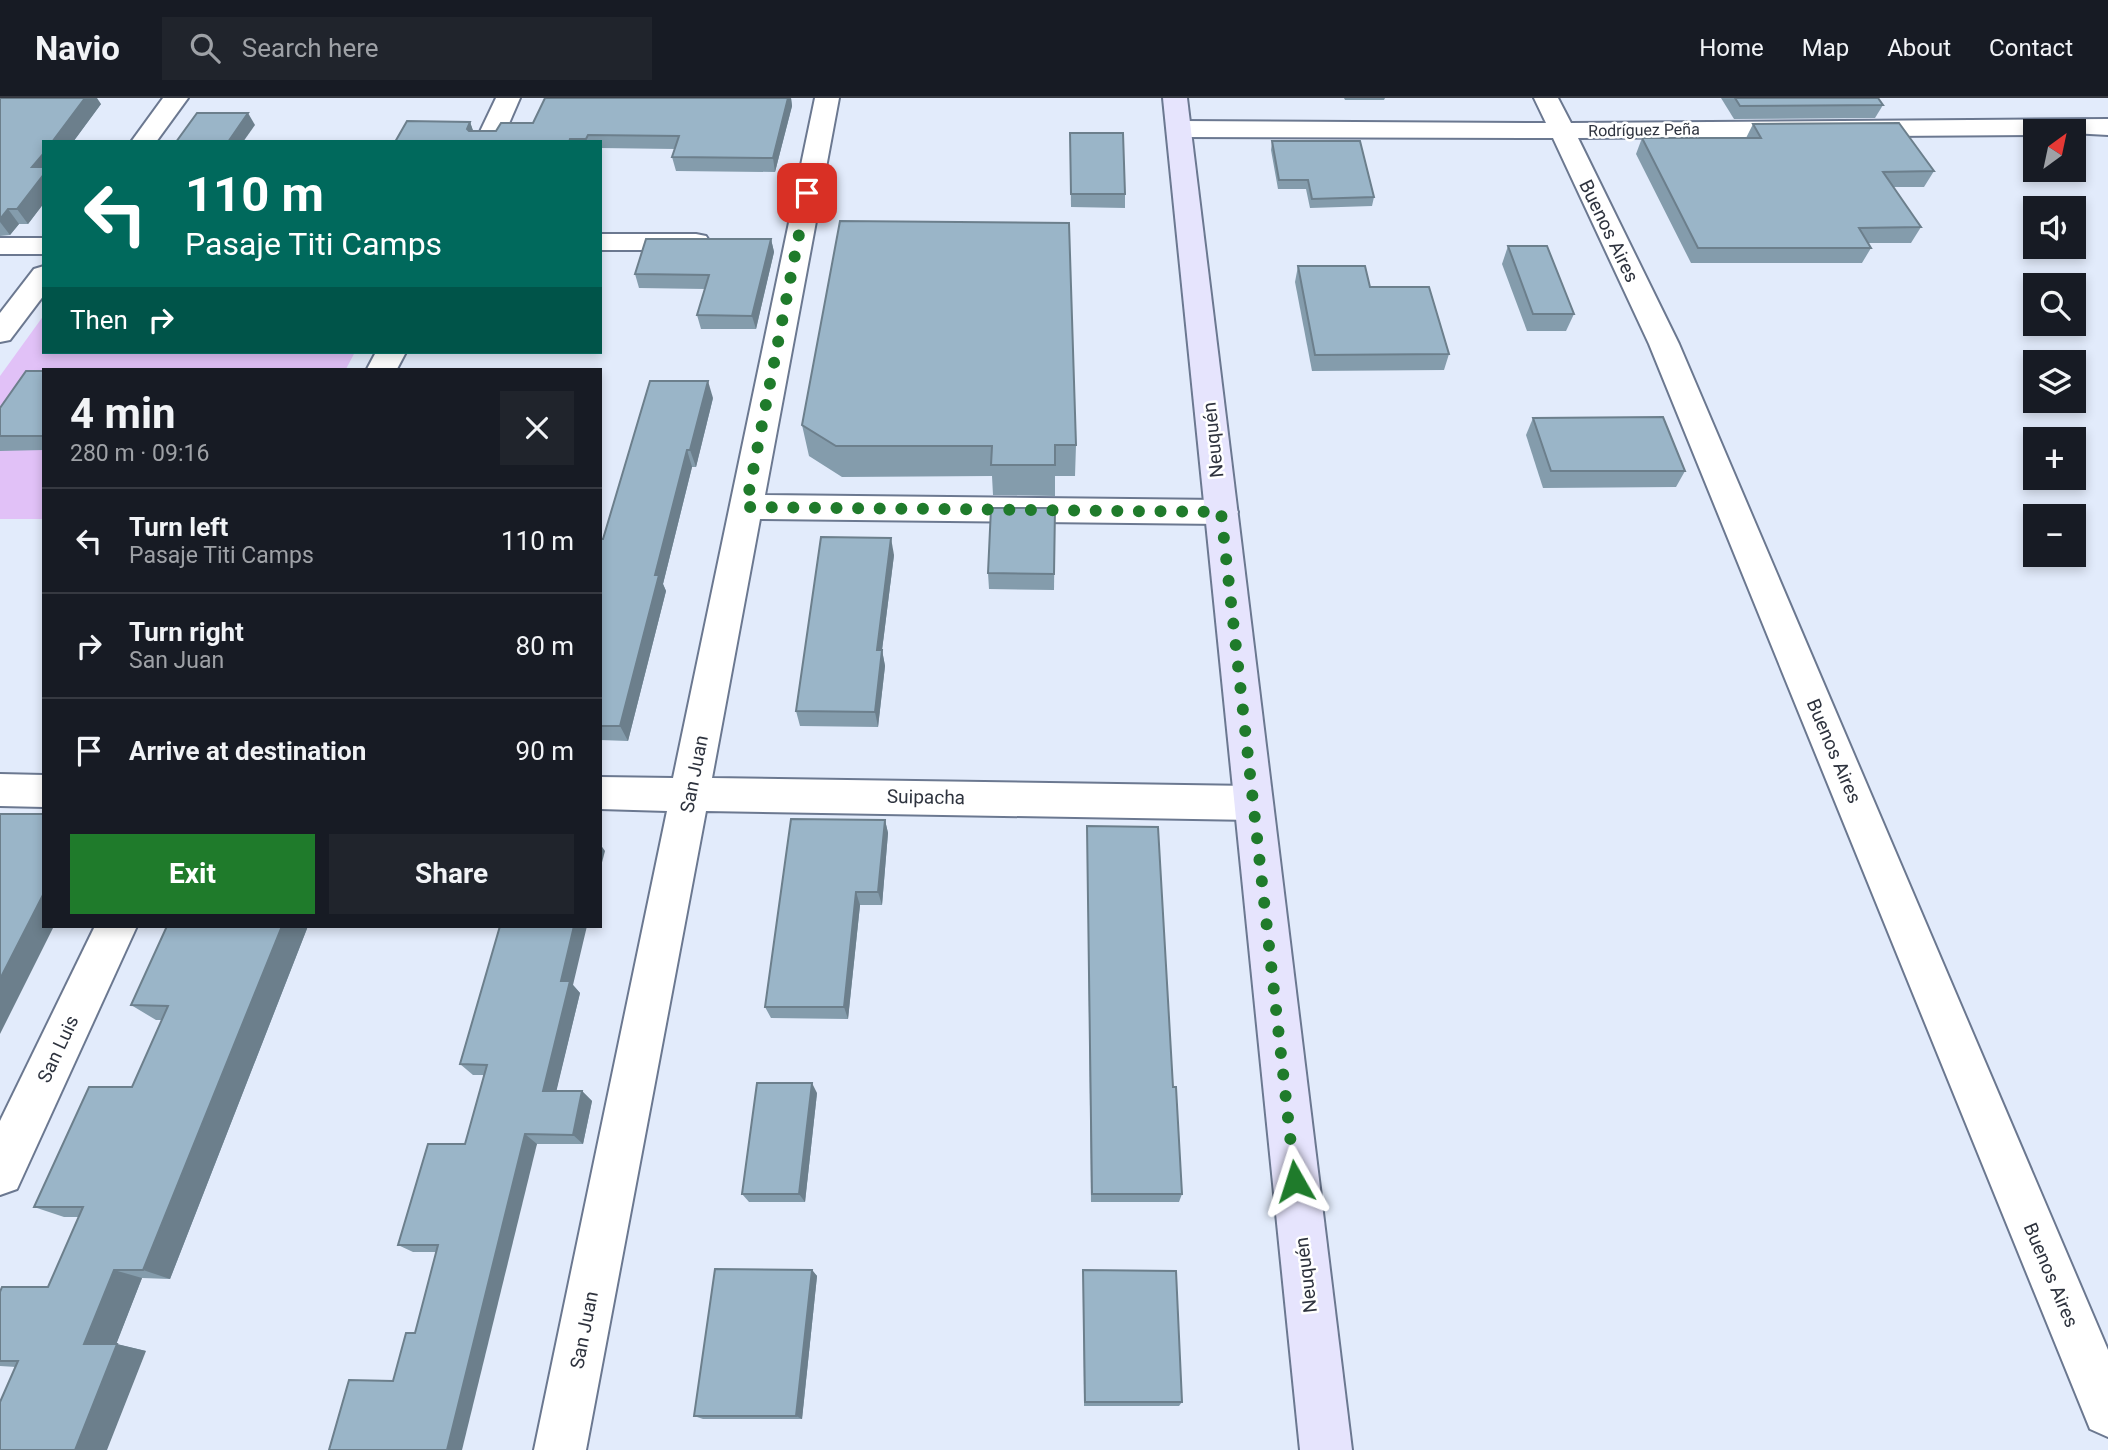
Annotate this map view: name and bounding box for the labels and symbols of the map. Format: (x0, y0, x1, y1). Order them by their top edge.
north arrow (2023, 119, 2086, 182)
street label: Rodríguez Peña (1588, 120, 1700, 140)
pin (777, 163, 837, 223)
street label: Buenos Aires (1574, 176, 1644, 286)
street label: Neuquén (1198, 401, 1228, 479)
street label: Buenos Aires (1802, 695, 1866, 807)
street label: San Juan (675, 733, 713, 815)
street label: Suipacha (887, 785, 965, 809)
street label: San Luis (32, 1012, 84, 1086)
position arrow (1258, 1144, 1332, 1218)
street label: Buenos Aires (2019, 1219, 2083, 1331)
street label: Neuquén (1290, 1236, 1322, 1314)
street label: San Juan (565, 1289, 603, 1371)

